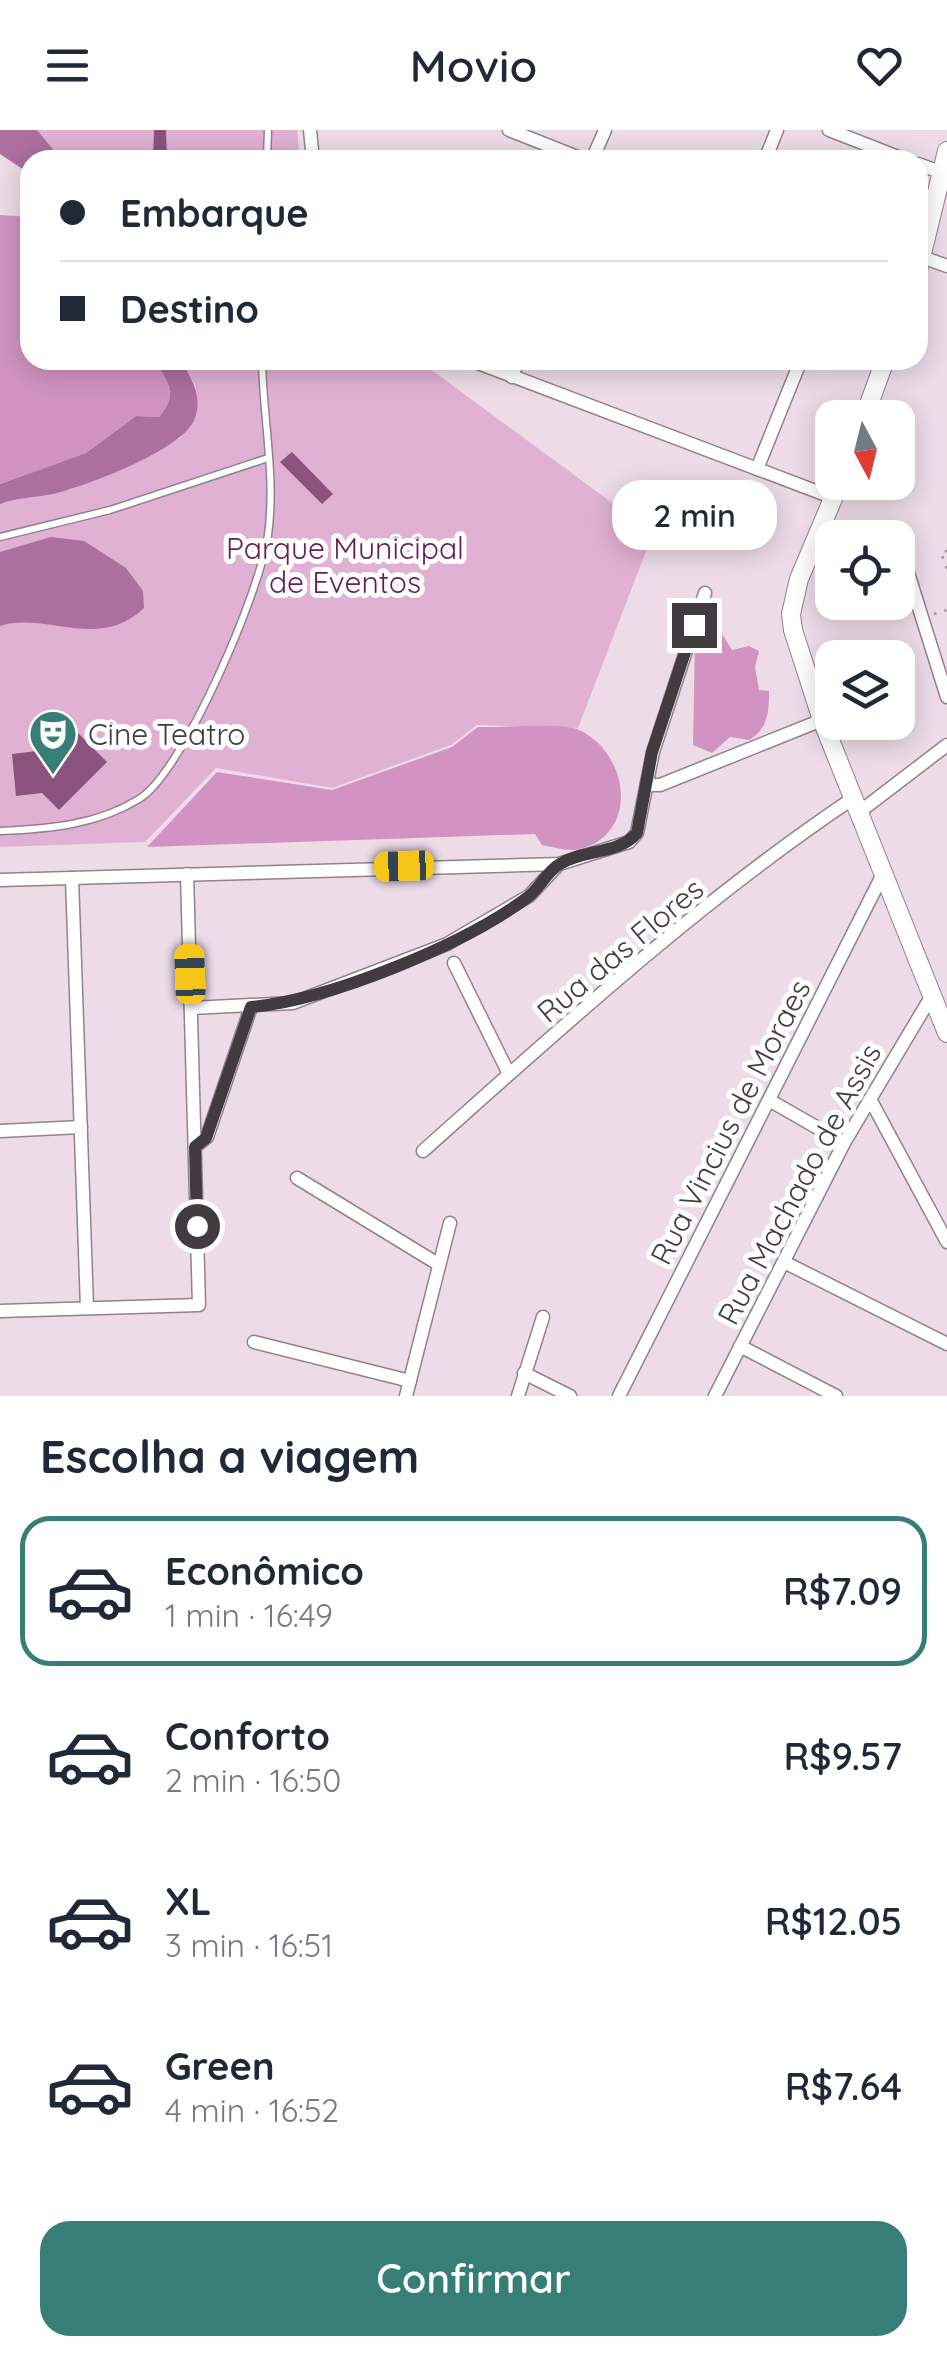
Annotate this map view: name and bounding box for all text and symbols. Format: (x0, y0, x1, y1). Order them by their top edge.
text: Movio (410, 37, 537, 93)
icon: menu (40, 38, 95, 93)
icon: heart (852, 38, 907, 93)
text: Embarque (120, 189, 309, 237)
text: Destino (120, 285, 259, 333)
north arrow (815, 400, 915, 500)
map controls (815, 400, 915, 740)
callout: 2 min (612, 480, 776, 550)
text: 2 min (653, 495, 736, 535)
button: locate (815, 520, 915, 620)
park label: Parque Municipal de Eventos (226, 529, 464, 601)
route end (672, 603, 717, 648)
button: layers (815, 640, 915, 740)
theatre icon: Cine Teatro (27, 708, 79, 776)
place label: Cine Teatro (88, 715, 245, 753)
car (373, 850, 435, 882)
street label: Rua das Flores (529, 869, 711, 1031)
car (174, 943, 206, 1005)
street label: Rua Vincius de Moraes (642, 973, 818, 1271)
street label: Rua Machado de Assis (709, 1037, 889, 1331)
route start (175, 1204, 220, 1249)
text: Escolha a viagem (40, 1428, 419, 1484)
icon: car (45, 1546, 135, 1636)
text: Econômico (165, 1547, 364, 1595)
text: R$7.09 (783, 1567, 902, 1615)
text: 1 min · 16:49 (165, 1595, 333, 1635)
icon: car (45, 1711, 135, 1801)
text: Conforto (165, 1712, 330, 1760)
text: R$9.57 (783, 1732, 902, 1780)
text: 2 min · 16:50 (165, 1760, 341, 1800)
icon: car (45, 1876, 135, 1966)
text: XL (165, 1877, 211, 1925)
text: R$12.05 (765, 1897, 902, 1945)
text: 3 min · 16:51 (165, 1925, 333, 1965)
icon: car (45, 2041, 135, 2131)
text: Green (165, 2042, 275, 2090)
text: R$7.64 (785, 2062, 902, 2110)
text: 4 min · 16:52 (165, 2090, 339, 2130)
button: Confirmar (40, 2221, 907, 2336)

